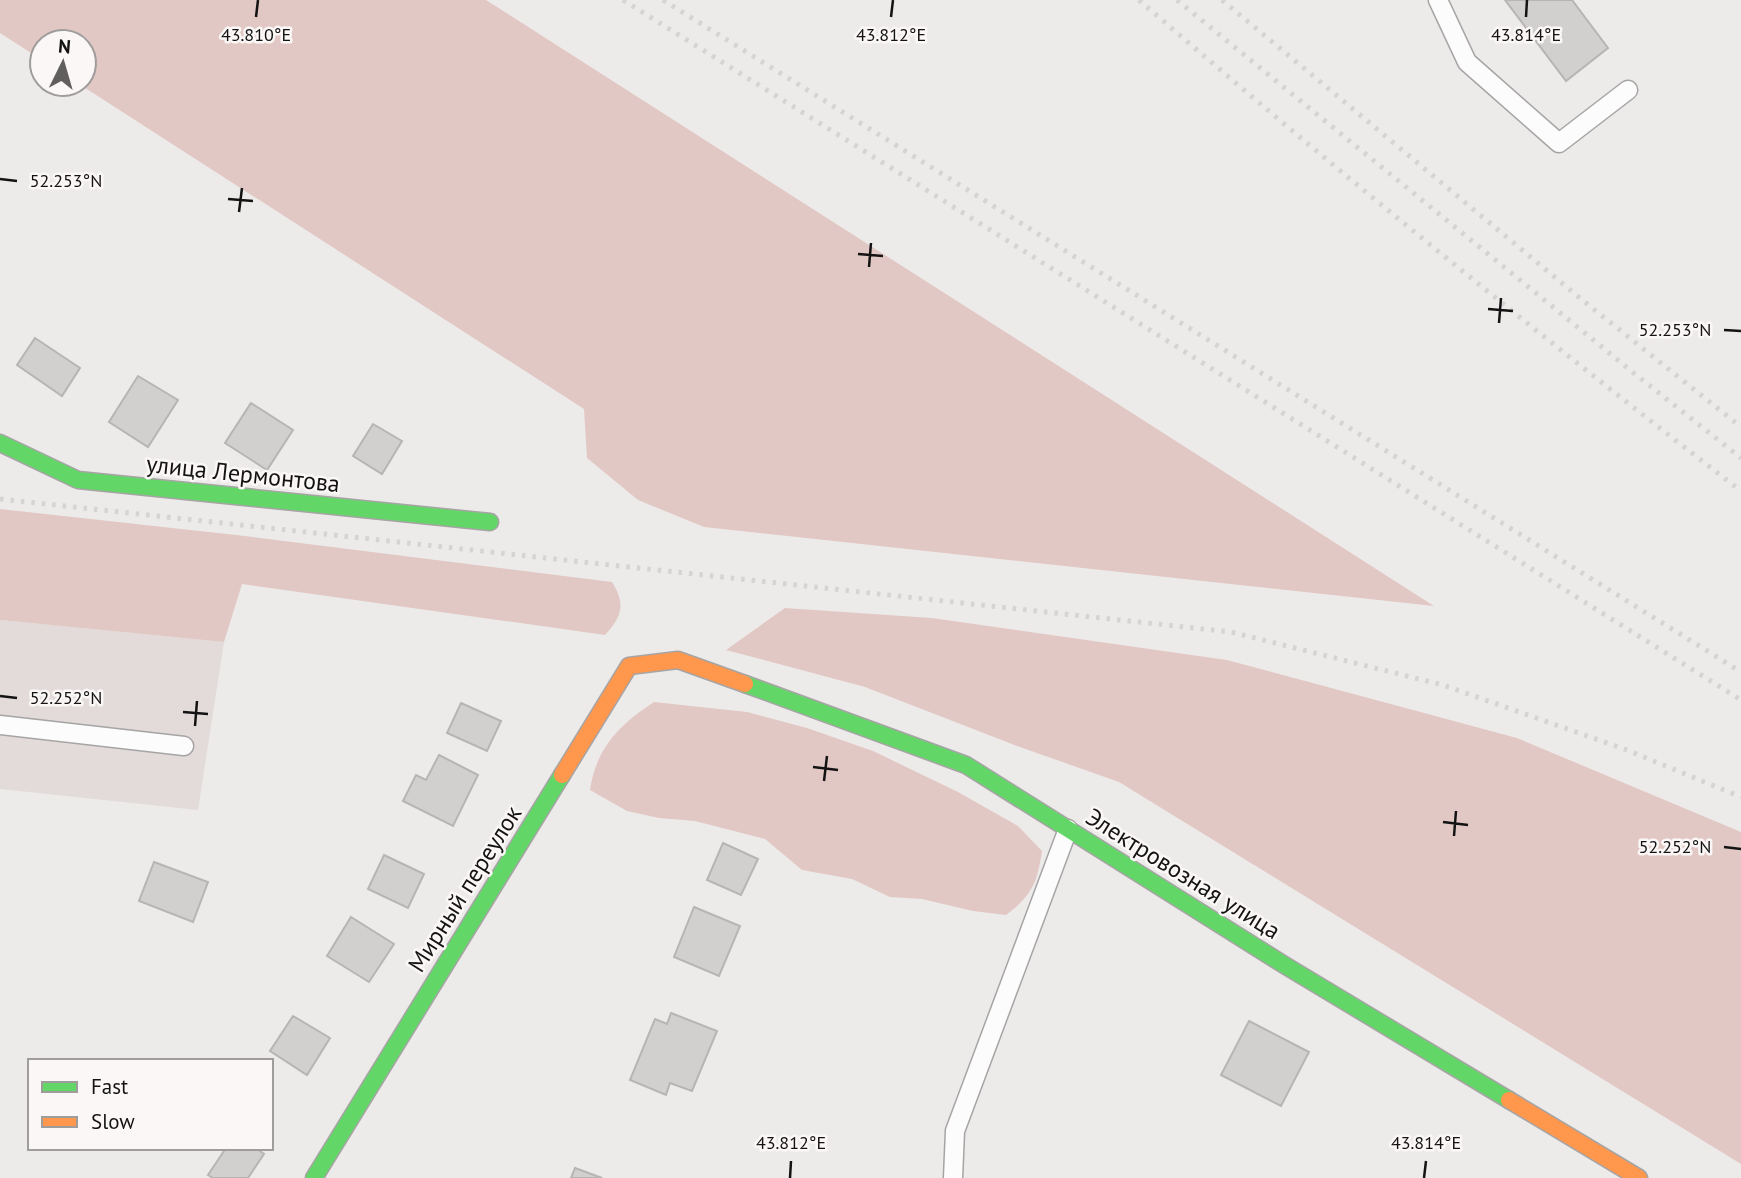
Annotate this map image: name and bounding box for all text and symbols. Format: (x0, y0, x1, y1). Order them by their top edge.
text: 43.810°E (221, 23, 291, 46)
text: 43.812°E (856, 23, 926, 46)
text: 43.814°E (1491, 23, 1561, 46)
north arrow (28, 28, 98, 98)
text: N (57, 34, 72, 59)
text: 52.253°N (30, 169, 102, 192)
text: 52.253°N (1639, 318, 1711, 341)
street label: улица Лермонтова (145, 448, 341, 499)
text: 52.252°N (30, 686, 102, 709)
street label: Мирный переулок (401, 799, 528, 978)
street label: Электровозная улица (1080, 801, 1286, 946)
text: 52.252°N (1639, 835, 1711, 858)
legend (28, 1059, 273, 1150)
text: Fast (91, 1073, 128, 1100)
text: Slow (91, 1108, 135, 1135)
text: 43.812°E (756, 1131, 826, 1154)
text: 43.814°E (1391, 1131, 1461, 1154)

